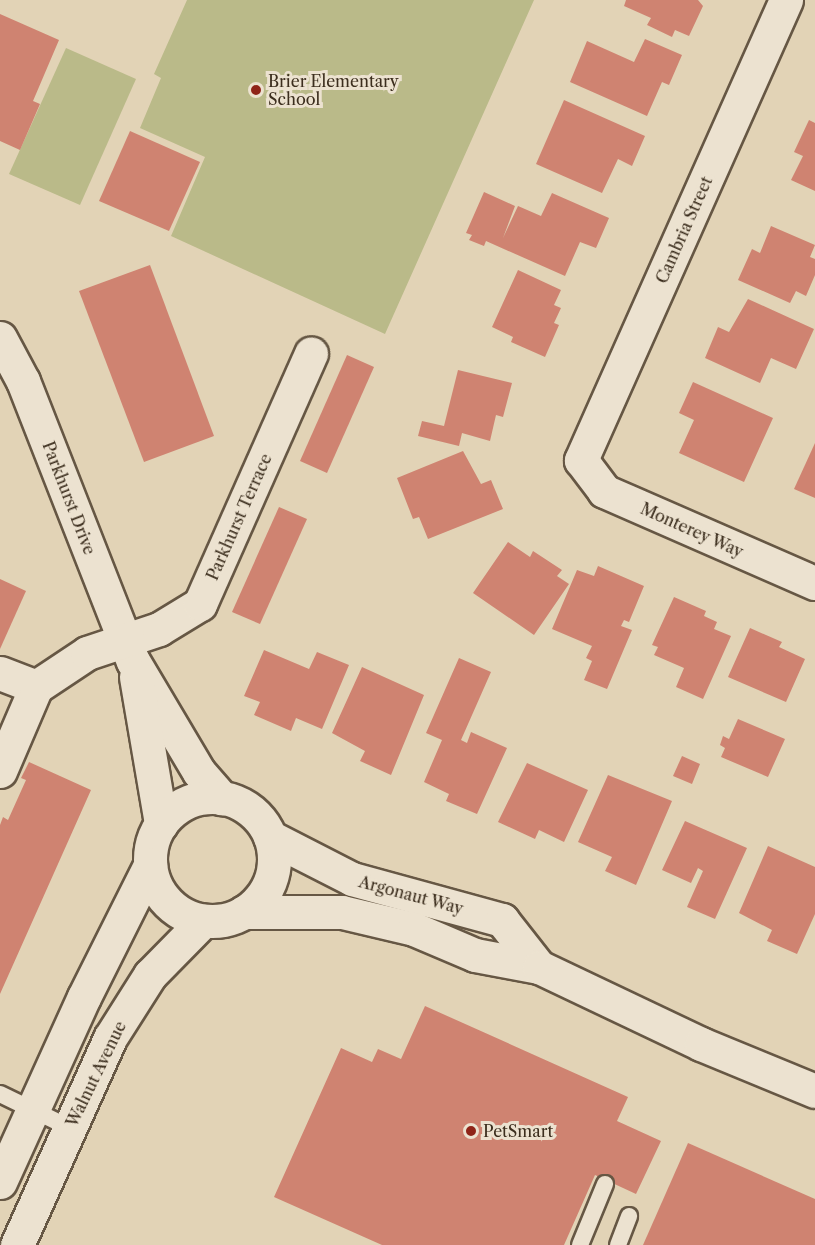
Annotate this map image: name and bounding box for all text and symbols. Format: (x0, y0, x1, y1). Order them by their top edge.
place label: Brier Elementary School (268, 71, 399, 109)
marker: Brier Elementary School (249, 83, 263, 97)
street label: Cambria Street (652, 174, 716, 286)
street label: Parkhurst Drive (39, 439, 99, 557)
street label: Parkhurst Terrace (202, 451, 276, 583)
street label: Monterey Way (637, 499, 747, 561)
street label: Argonaut Way (356, 872, 466, 918)
street label: Walnut Avenue (62, 1018, 130, 1130)
place label: PetSmart (483, 1121, 553, 1141)
marker: PetSmart (464, 1124, 478, 1138)

